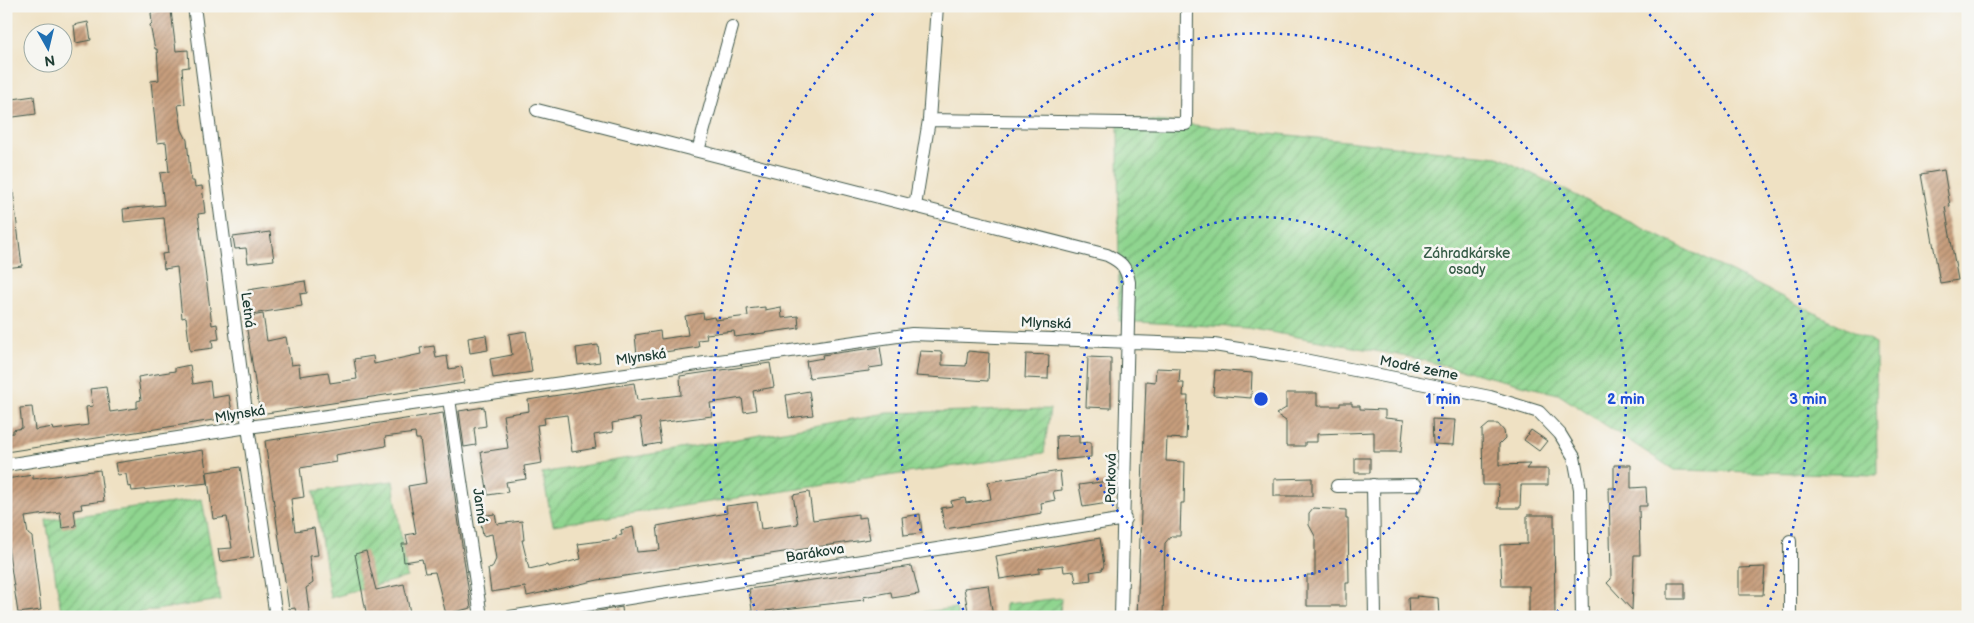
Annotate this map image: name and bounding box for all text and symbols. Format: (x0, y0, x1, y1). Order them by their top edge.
north arrow (22, 22, 72, 72)
text: N (43, 51, 56, 70)
park label: Záhradkárske osady (1423, 245, 1510, 278)
street label: Letná (237, 291, 259, 329)
street label: Mlynská (1020, 314, 1072, 332)
street label: Mlynská (615, 345, 667, 369)
street label: Modré zeme (1378, 352, 1460, 384)
centre of rings (1252, 390, 1270, 408)
text: 1 min (1425, 390, 1461, 409)
text: 2 min (1607, 390, 1645, 409)
text: 3 min (1789, 390, 1827, 409)
street label: Mlynská (214, 402, 267, 426)
street label: Parková (1102, 453, 1120, 503)
street label: Jarná (469, 487, 491, 525)
street label: Barákova (784, 540, 846, 566)

